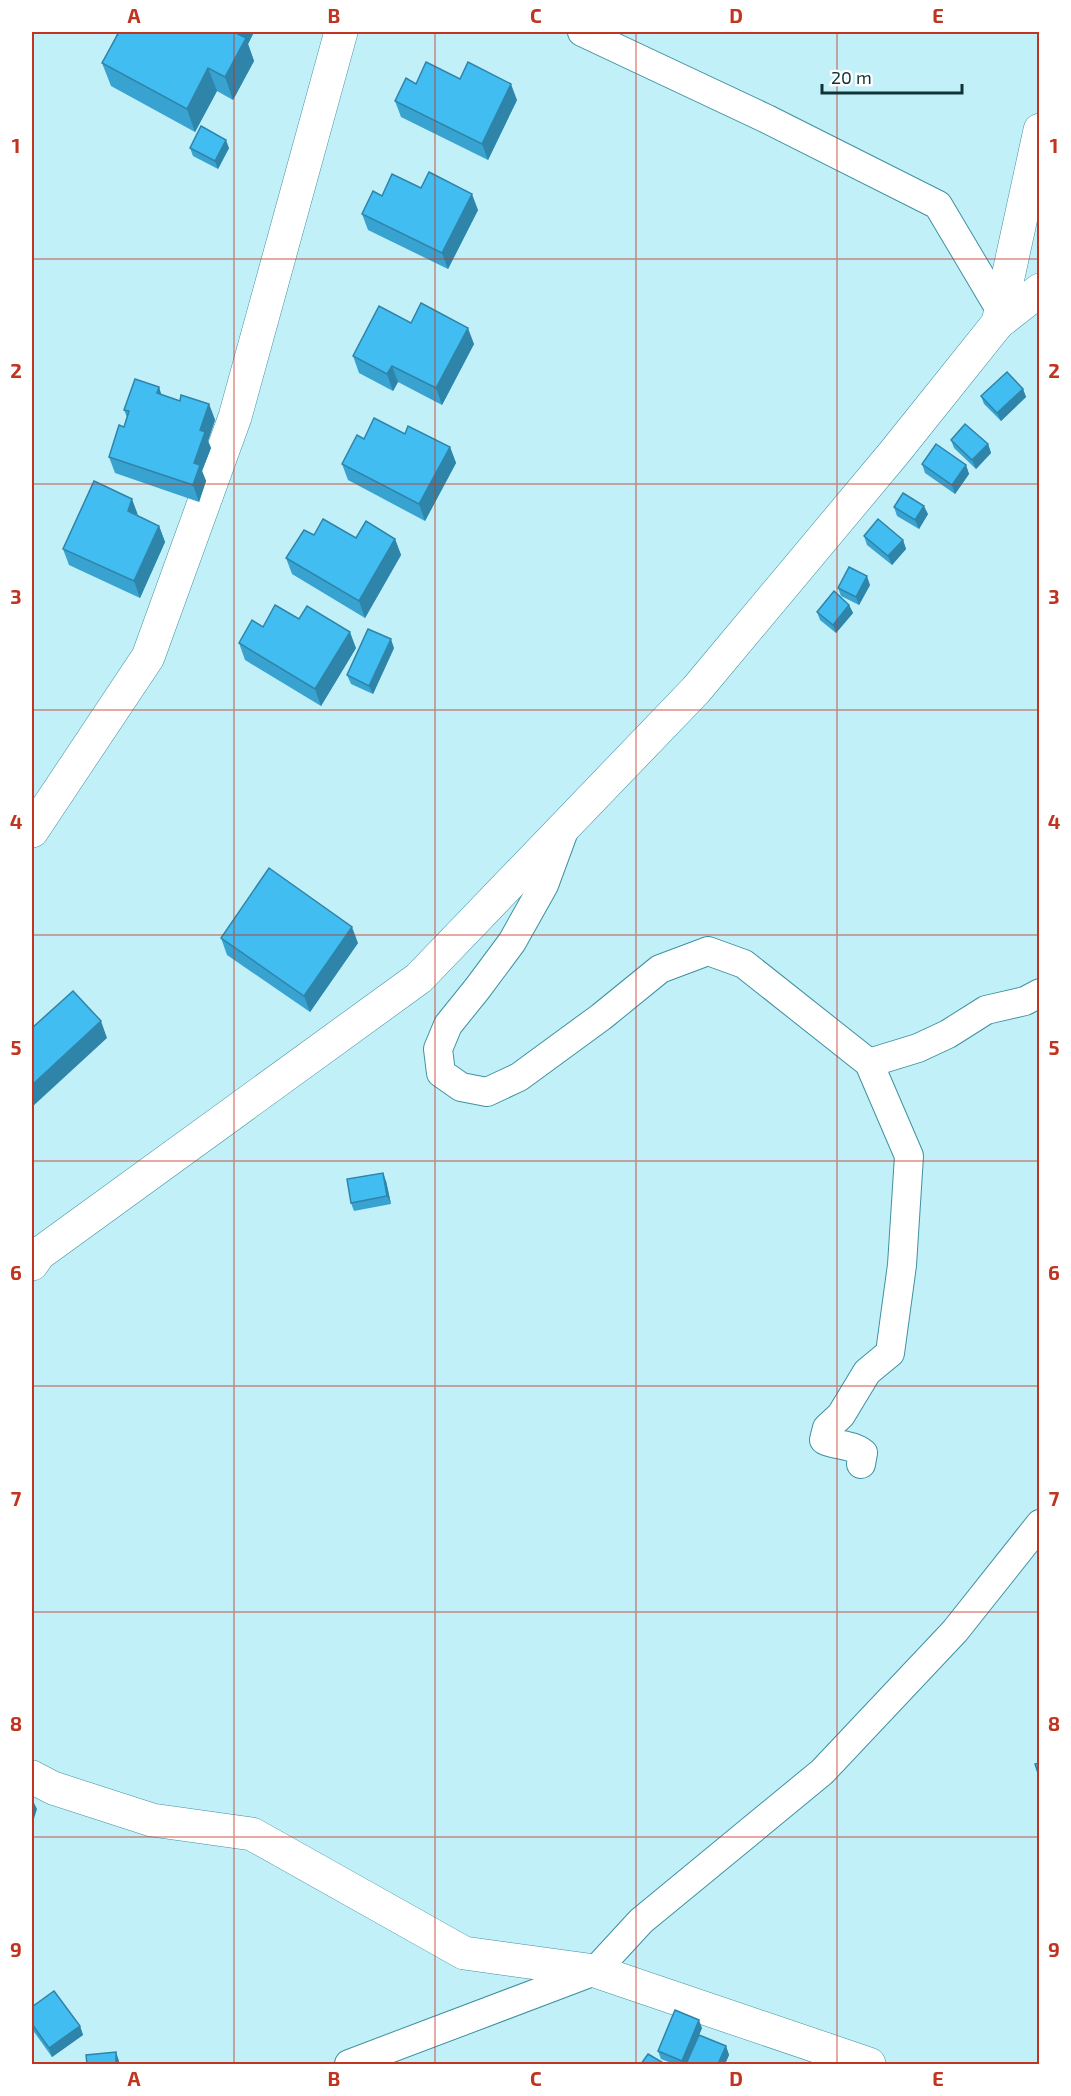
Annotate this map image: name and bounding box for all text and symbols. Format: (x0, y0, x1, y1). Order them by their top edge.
text: A (127, 3, 141, 27)
text: B (328, 3, 340, 27)
text: C (530, 3, 542, 27)
text: D (729, 3, 743, 27)
text: E (932, 3, 944, 27)
scale bar (822, 57, 962, 95)
text: 20 m (831, 66, 872, 88)
text: 1 (12, 133, 20, 157)
text: 1 (1050, 133, 1058, 157)
text: 2 (10, 358, 22, 382)
text: 2 (1048, 358, 1060, 382)
text: 3 (10, 584, 22, 608)
text: 3 (1048, 584, 1060, 608)
text: 4 (10, 809, 23, 833)
text: 4 (1048, 809, 1061, 833)
text: 5 (10, 1035, 22, 1059)
text: 5 (1048, 1035, 1060, 1059)
text: 6 (10, 1260, 22, 1284)
text: 6 (1048, 1260, 1060, 1284)
text: 7 (11, 1486, 22, 1510)
text: 7 (1049, 1486, 1060, 1510)
text: 8 (10, 1711, 22, 1735)
text: 8 (1048, 1711, 1060, 1735)
text: 9 (10, 1937, 22, 1961)
text: 9 (1048, 1937, 1060, 1961)
text: A (127, 2066, 141, 2090)
text: B (328, 2066, 340, 2090)
text: C (530, 2066, 542, 2090)
text: D (729, 2066, 743, 2090)
text: E (932, 2066, 944, 2090)

